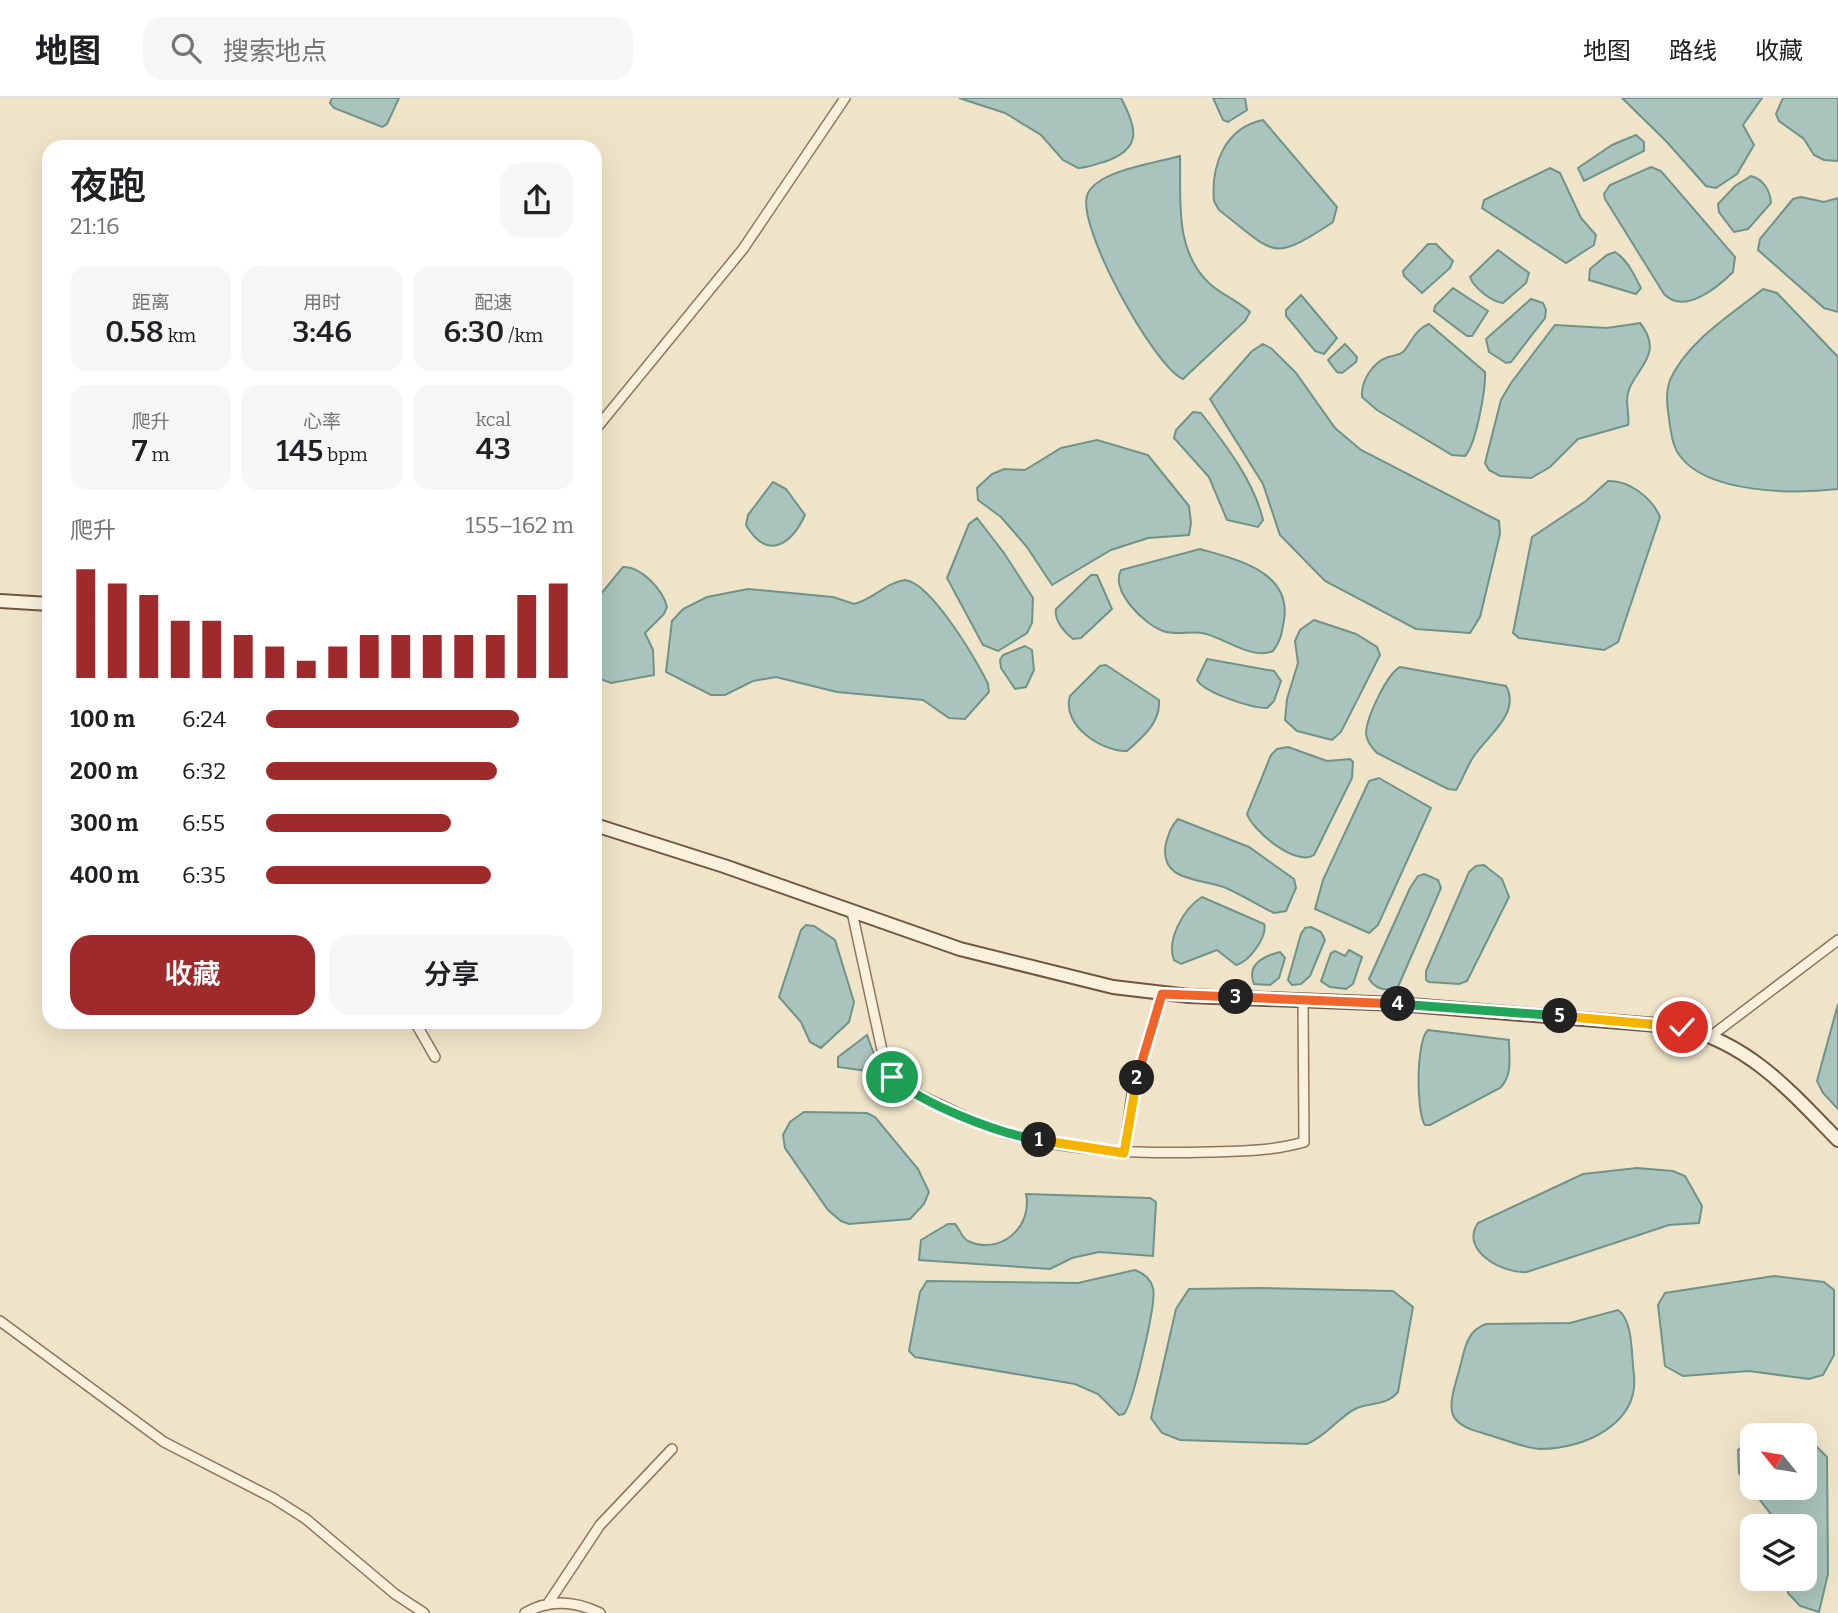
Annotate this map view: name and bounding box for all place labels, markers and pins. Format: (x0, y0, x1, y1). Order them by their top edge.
pin: 3 (1218, 979, 1254, 1014)
pin: 4 (1380, 986, 1416, 1021)
pin (1652, 997, 1712, 1057)
pin: 5 (1542, 998, 1578, 1034)
pin (862, 1047, 922, 1107)
pin: 2 (1120, 1060, 1154, 1096)
pin: 1 (1021, 1122, 1056, 1158)

